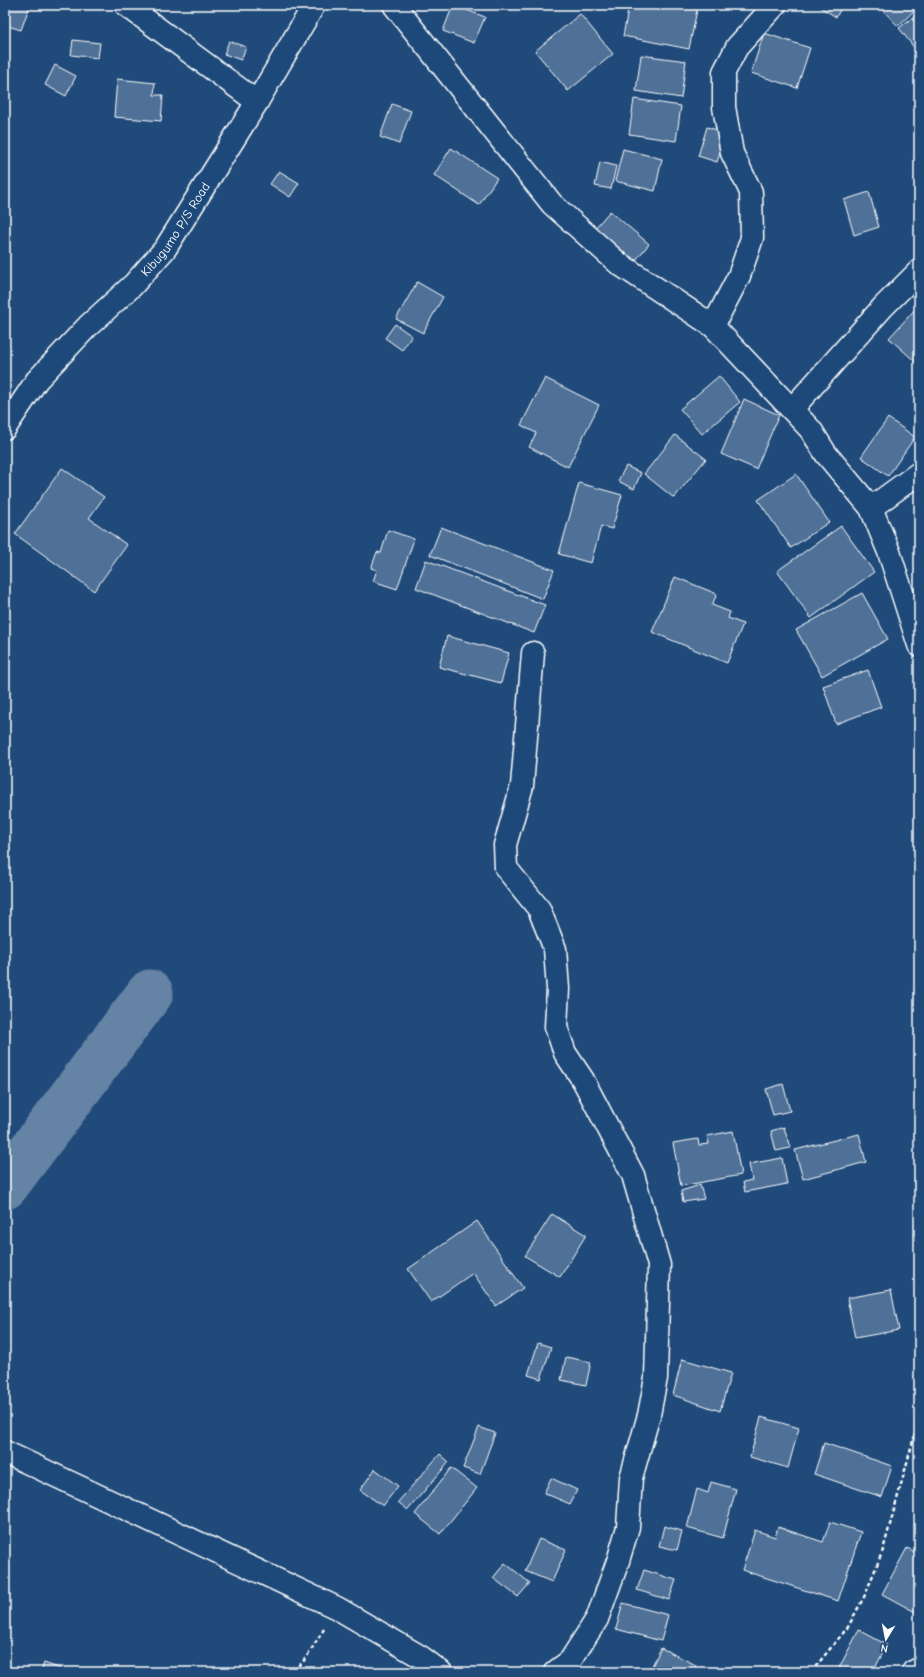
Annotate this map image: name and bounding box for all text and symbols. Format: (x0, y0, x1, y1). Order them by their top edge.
street label: Kibugumo P/S Road (137, 179, 212, 279)
north arrow (866, 1619, 906, 1659)
text: N (880, 1641, 889, 1655)

